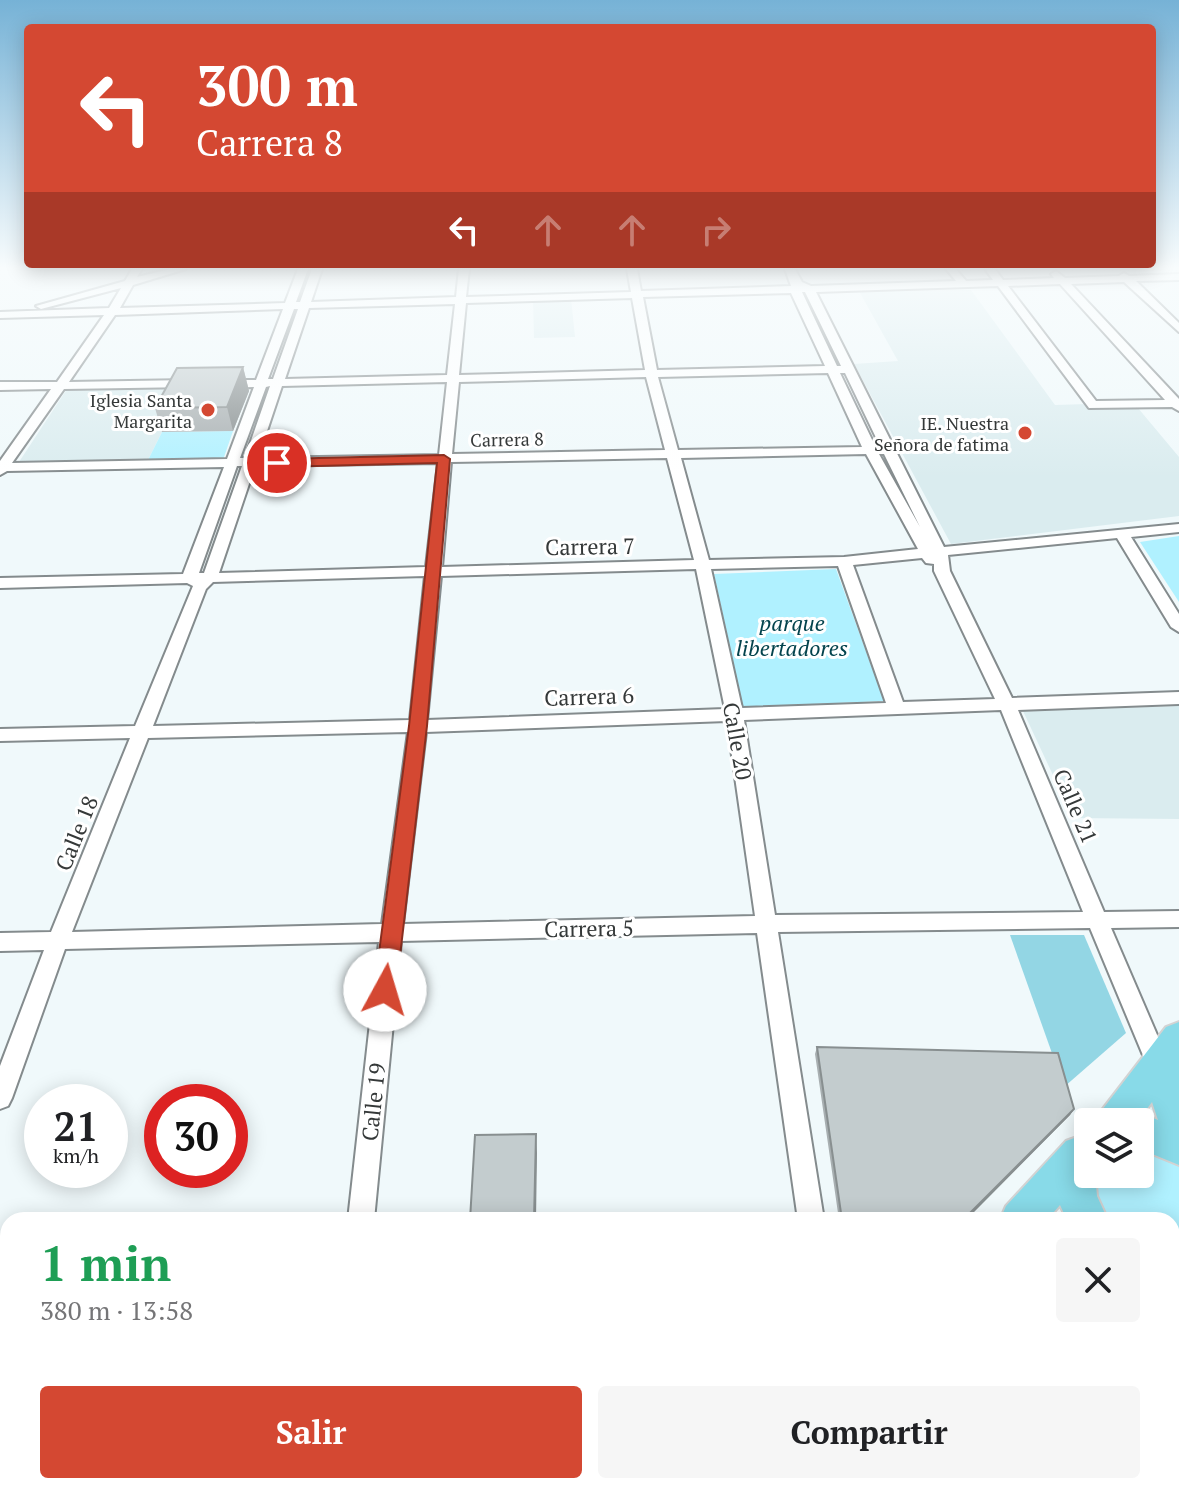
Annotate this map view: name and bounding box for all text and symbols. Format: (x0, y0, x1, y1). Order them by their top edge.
text: 300 m (196, 48, 358, 122)
icon: left (64, 56, 168, 160)
text: Carrera 8 (196, 119, 343, 166)
icon: left (442, 208, 486, 252)
icon: ahead (526, 208, 570, 252)
icon: ahead (610, 208, 654, 252)
icon: right (694, 208, 738, 252)
place label: Iglesia Santa Margarita (90, 388, 192, 433)
marker: Iglesia Santa Margarita (199, 401, 217, 419)
place label: IE. Nuestra Señora de fatima (874, 411, 1009, 456)
marker: IE. Nuestra Señora de fatima (1016, 424, 1034, 442)
street label: Carrera 8 (470, 426, 544, 452)
pin (243, 429, 311, 497)
icon: arrive (255, 441, 299, 485)
street label: Carrera 7 (545, 531, 635, 561)
park label: parque libertadores (736, 608, 848, 662)
street label: Carrera 6 (544, 680, 635, 712)
street label: Calle 20 (717, 700, 759, 782)
street label: Calle 21 (1047, 764, 1105, 848)
street label: Calle 18 (48, 791, 104, 875)
street label: Carrera 5 (544, 913, 634, 943)
position arrow (343, 948, 427, 1032)
street label: Calle 19 (354, 1062, 392, 1142)
speed limit sign: 30 (144, 1084, 248, 1188)
text: 21 (53, 1099, 99, 1152)
map controls (1074, 1108, 1154, 1188)
button: layers (1074, 1108, 1154, 1188)
text: km/h (53, 1142, 99, 1169)
text: 1 min (40, 1231, 171, 1295)
button: close (1056, 1238, 1140, 1322)
text: 380 m · 13:58 (40, 1293, 193, 1327)
button: Salir (40, 1386, 582, 1478)
button: Compartir (598, 1386, 1140, 1478)

